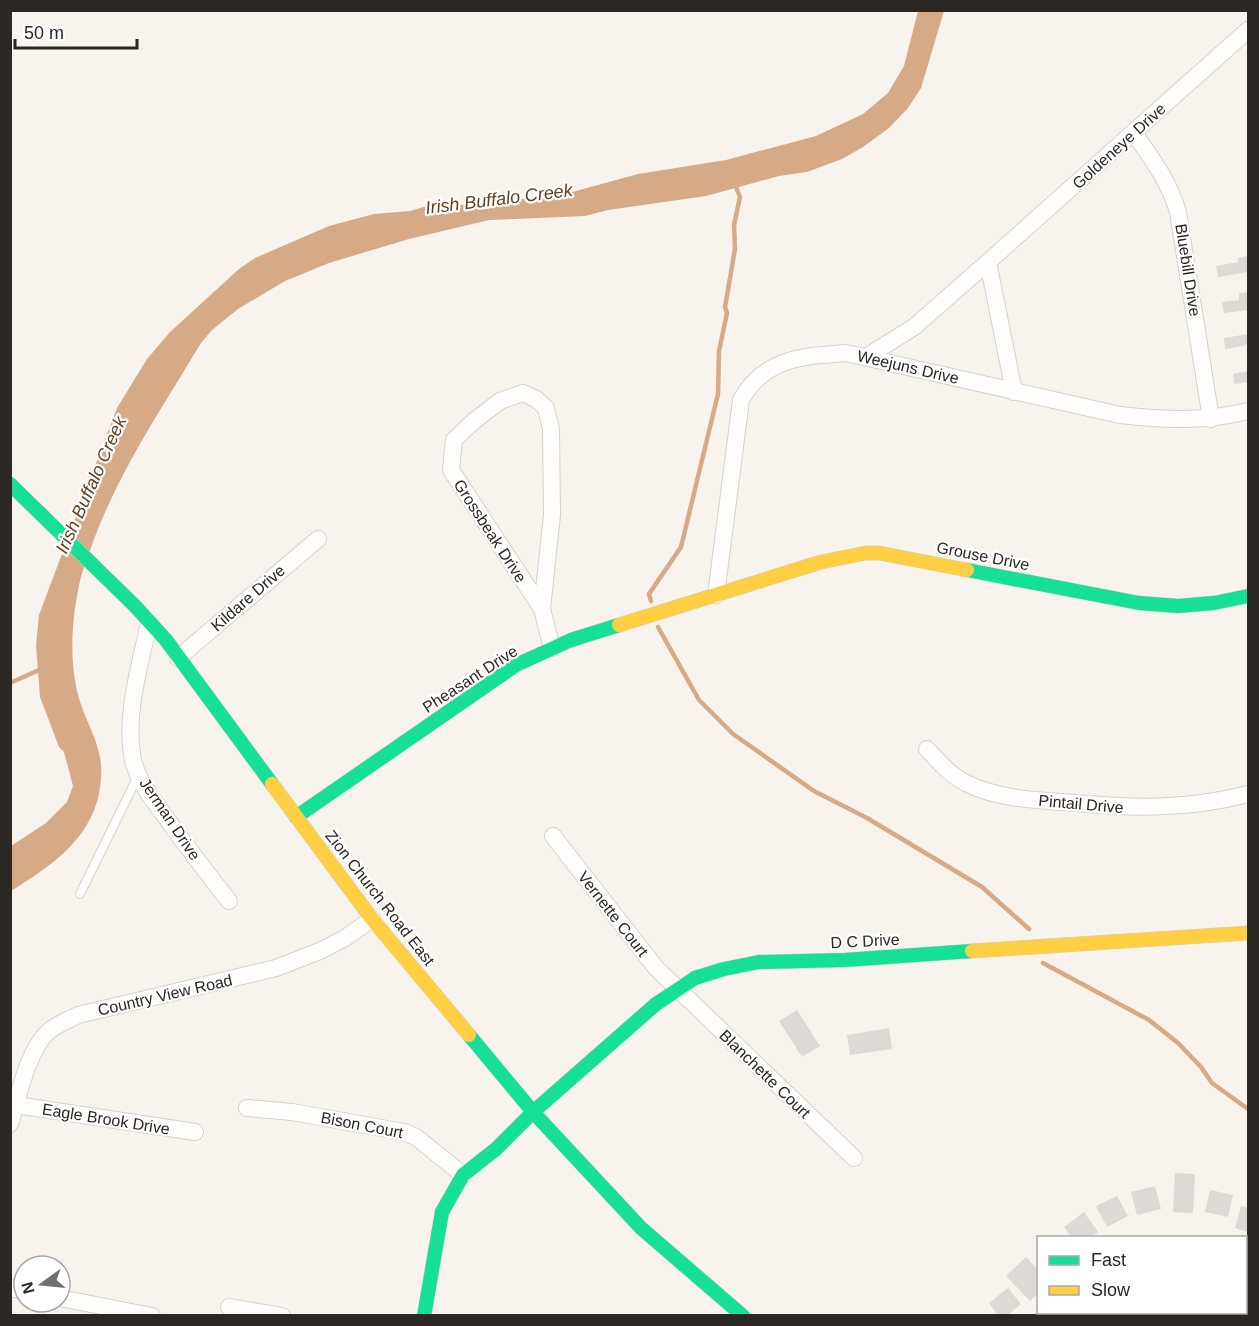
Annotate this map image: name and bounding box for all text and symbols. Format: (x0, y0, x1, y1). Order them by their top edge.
scale bar (15, 12, 136, 50)
text: 50 m (24, 23, 64, 43)
street label: Goldeneye Drive (1069, 100, 1169, 192)
water label: Irish Buffalo Creek (424, 180, 575, 218)
street label: Bluebill Drive (1172, 223, 1204, 318)
street label: Weejuns Drive (856, 347, 961, 387)
water label: Irish Buffalo Creek (52, 412, 131, 557)
street label: Grossbeak Drive (450, 476, 530, 586)
street label: Grouse Drive (935, 539, 1031, 573)
street label: Kildare Drive (208, 561, 288, 634)
street label: Pheasant Drive (419, 642, 521, 716)
street label: Jerman Drive (136, 775, 204, 863)
street label: Pintail Drive (1038, 792, 1124, 816)
street label: Zion Church Road East (322, 827, 438, 969)
street label: Vernette Court (575, 868, 652, 960)
street label: D C Drive (830, 931, 900, 951)
street label: Country View Road (96, 971, 234, 1019)
street label: Blanchette Court (716, 1026, 814, 1122)
street label: Eagle Brook Drive (41, 1101, 171, 1137)
street label: Bison Court (319, 1109, 405, 1141)
legend (1037, 1236, 1247, 1314)
text: Fast (1091, 1250, 1126, 1270)
north arrow (12, 1254, 72, 1314)
text: N (18, 1280, 38, 1296)
text: Slow (1091, 1280, 1131, 1300)

